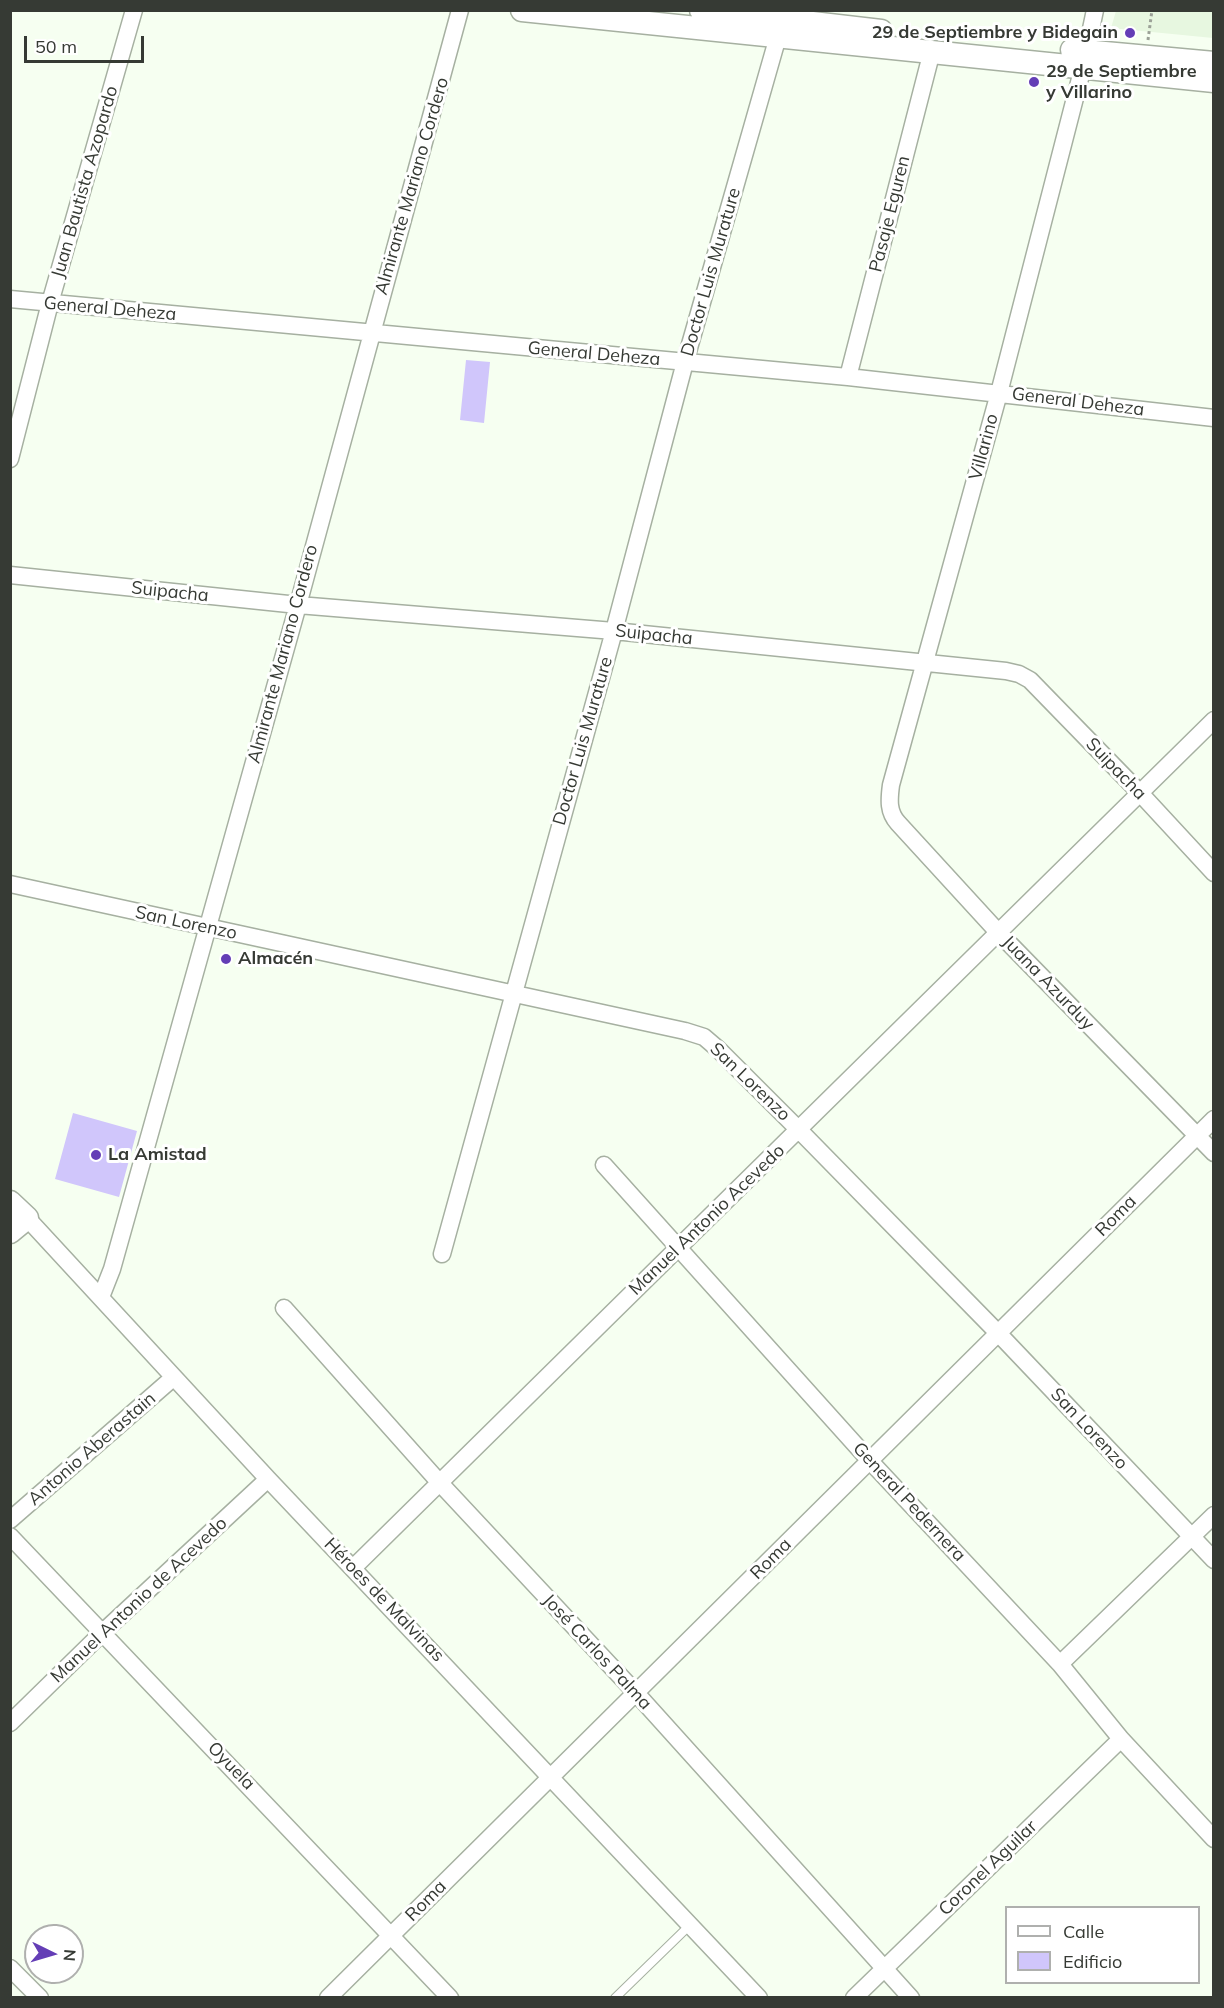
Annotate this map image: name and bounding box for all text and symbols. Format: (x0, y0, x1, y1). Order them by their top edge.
place label: 29 de Septiembre y Bidegain (872, 22, 1118, 44)
scale bar (27, 24, 147, 62)
marker: 29 de Septiembre y Bidegain (1123, 26, 1137, 40)
text: 50 m (35, 35, 77, 58)
place label: 29 de Septiembre y Villarino (1046, 61, 1197, 104)
street label: Almirante Mariano Cordero (371, 75, 453, 297)
marker: 29 de Septiembre y Villarino (1027, 75, 1041, 89)
street label: Juan Bautista Azopardo (47, 83, 123, 281)
street label: Pasaje Eguren (865, 154, 915, 274)
street label: Doctor Luis Murature (677, 185, 745, 359)
street label: General Deheza (43, 292, 177, 326)
street label: General Deheza (527, 337, 661, 371)
street label: General Deheza (1011, 383, 1145, 421)
street label: Villarino (965, 411, 1003, 483)
street label: Almirante Mariano Cordero (243, 542, 323, 766)
street label: Suipacha (130, 577, 210, 607)
street label: Suipacha (614, 620, 694, 650)
street label: Doctor Luis Murature (549, 654, 617, 828)
street label: Suipacha (1081, 734, 1151, 804)
street label: San Lorenzo (133, 902, 239, 944)
street label: Juana Azurduy (997, 931, 1099, 1035)
place label: Almacén (238, 948, 313, 970)
marker: Almacén (219, 952, 233, 966)
street label: San Lorenzo (705, 1038, 795, 1126)
street label: Manuel Antonio Acevedo (625, 1140, 789, 1300)
place label: La Amistad (108, 1144, 207, 1166)
marker: La Amistad (89, 1148, 103, 1162)
street label: Roma (1091, 1191, 1141, 1241)
street label: San Lorenzo (1046, 1384, 1132, 1474)
street label: Antonio Aberastain (24, 1388, 160, 1510)
street label: General Pedernera (848, 1438, 970, 1566)
street label: Manuel Antonio de Acevedo (46, 1513, 232, 1687)
street label: Héroes de Malvinas (319, 1534, 449, 1666)
street label: Roma (746, 1534, 796, 1584)
street label: José Carlos Palma (538, 1590, 656, 1714)
street label: Oyuela (203, 1737, 259, 1795)
street label: Coronel Aguilar (934, 1816, 1042, 1920)
street label: Roma (401, 1876, 451, 1926)
legend (1005, 1906, 1200, 1984)
text: Calle (1063, 1920, 1104, 1943)
north arrow (24, 1924, 84, 1984)
text: N (59, 1948, 80, 1962)
text: Edificio (1063, 1950, 1122, 1973)

